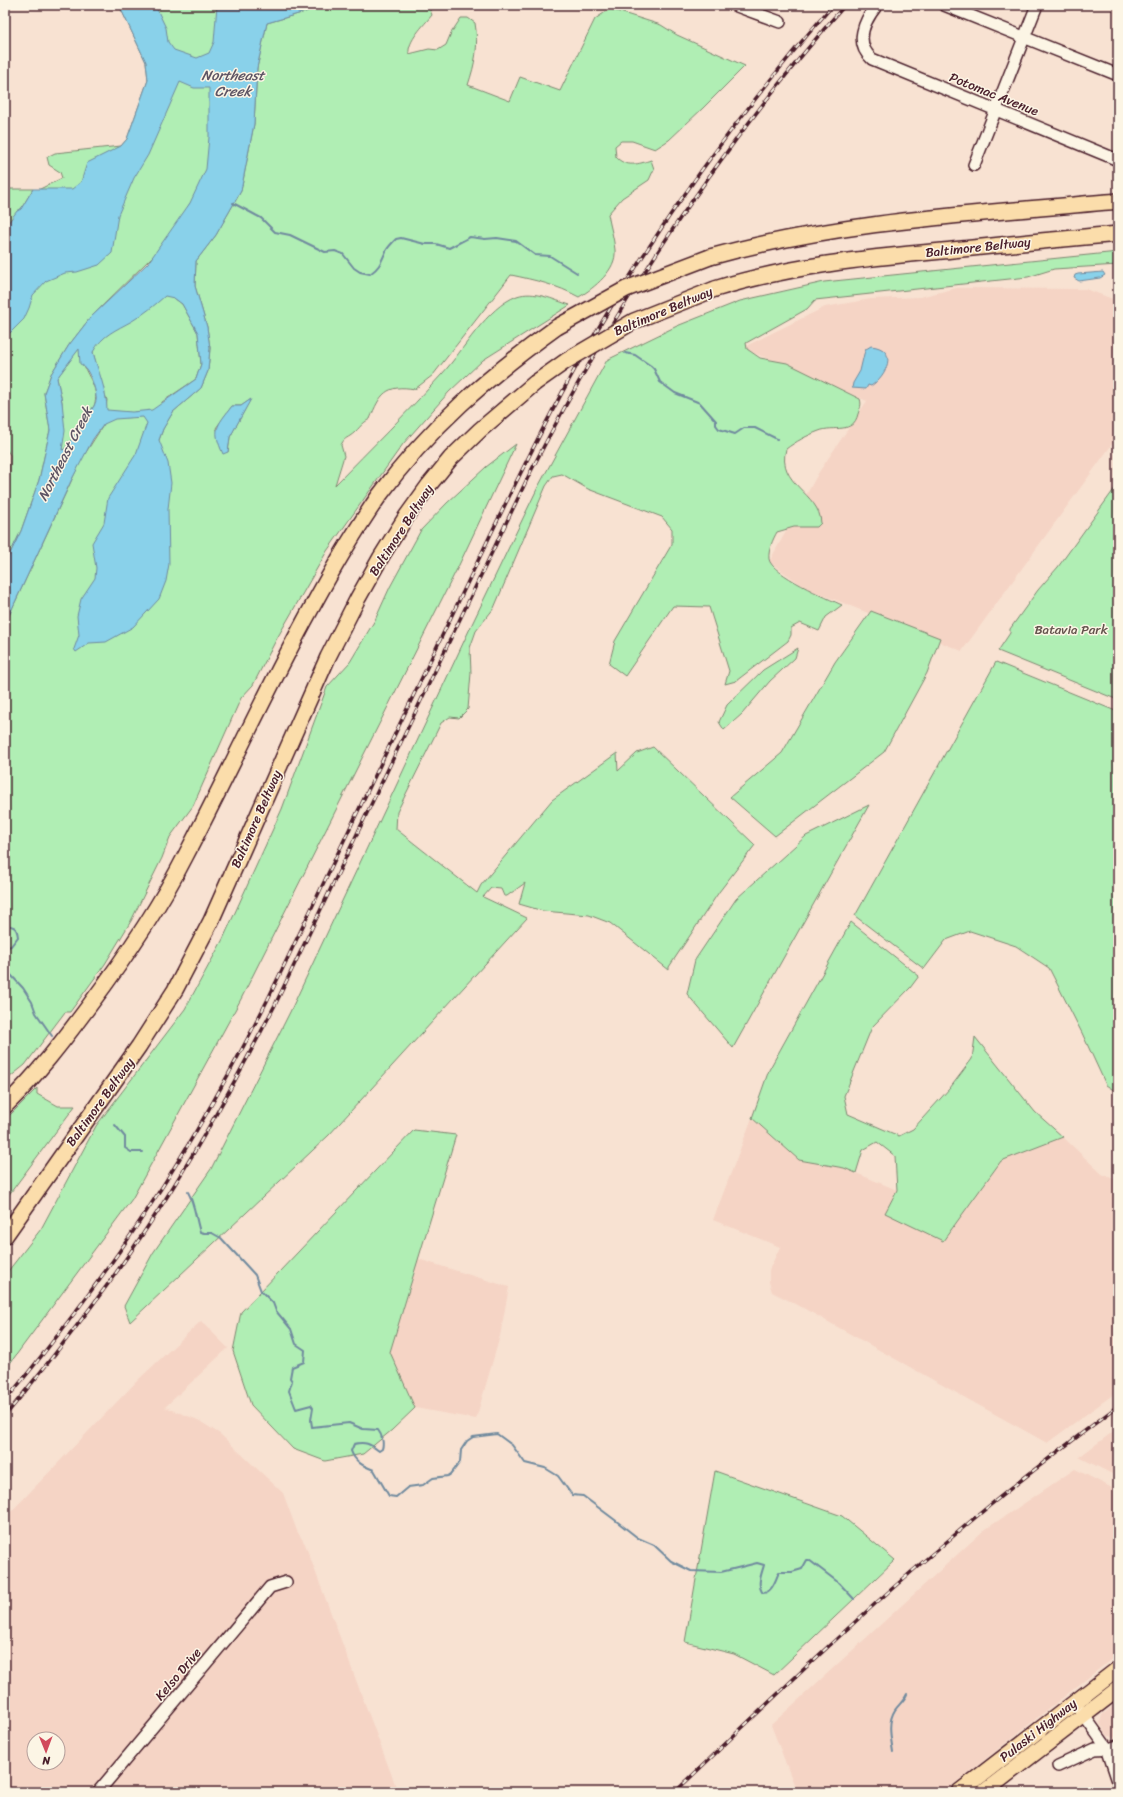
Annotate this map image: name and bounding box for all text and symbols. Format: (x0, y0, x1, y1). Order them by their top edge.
water label: Northeast Creek (202, 63, 266, 104)
street label: Potomac Avenue (946, 66, 1042, 122)
street label: Baltimore Beltway (924, 230, 1032, 264)
street label: Baltimore Beltway (610, 280, 716, 342)
water label: Northeast Creek (31, 401, 100, 505)
street label: Baltimore Beltway (363, 479, 440, 581)
park label: Batavia Park (1034, 618, 1108, 641)
street label: Baltimore Beltway (224, 766, 288, 872)
street label: Baltimore Beltway (60, 1052, 140, 1151)
street label: Kelso Drive (149, 1642, 207, 1706)
street label: Pulaski Highway (994, 1692, 1082, 1768)
north arrow (26, 1731, 66, 1771)
text: N (42, 1751, 51, 1770)

